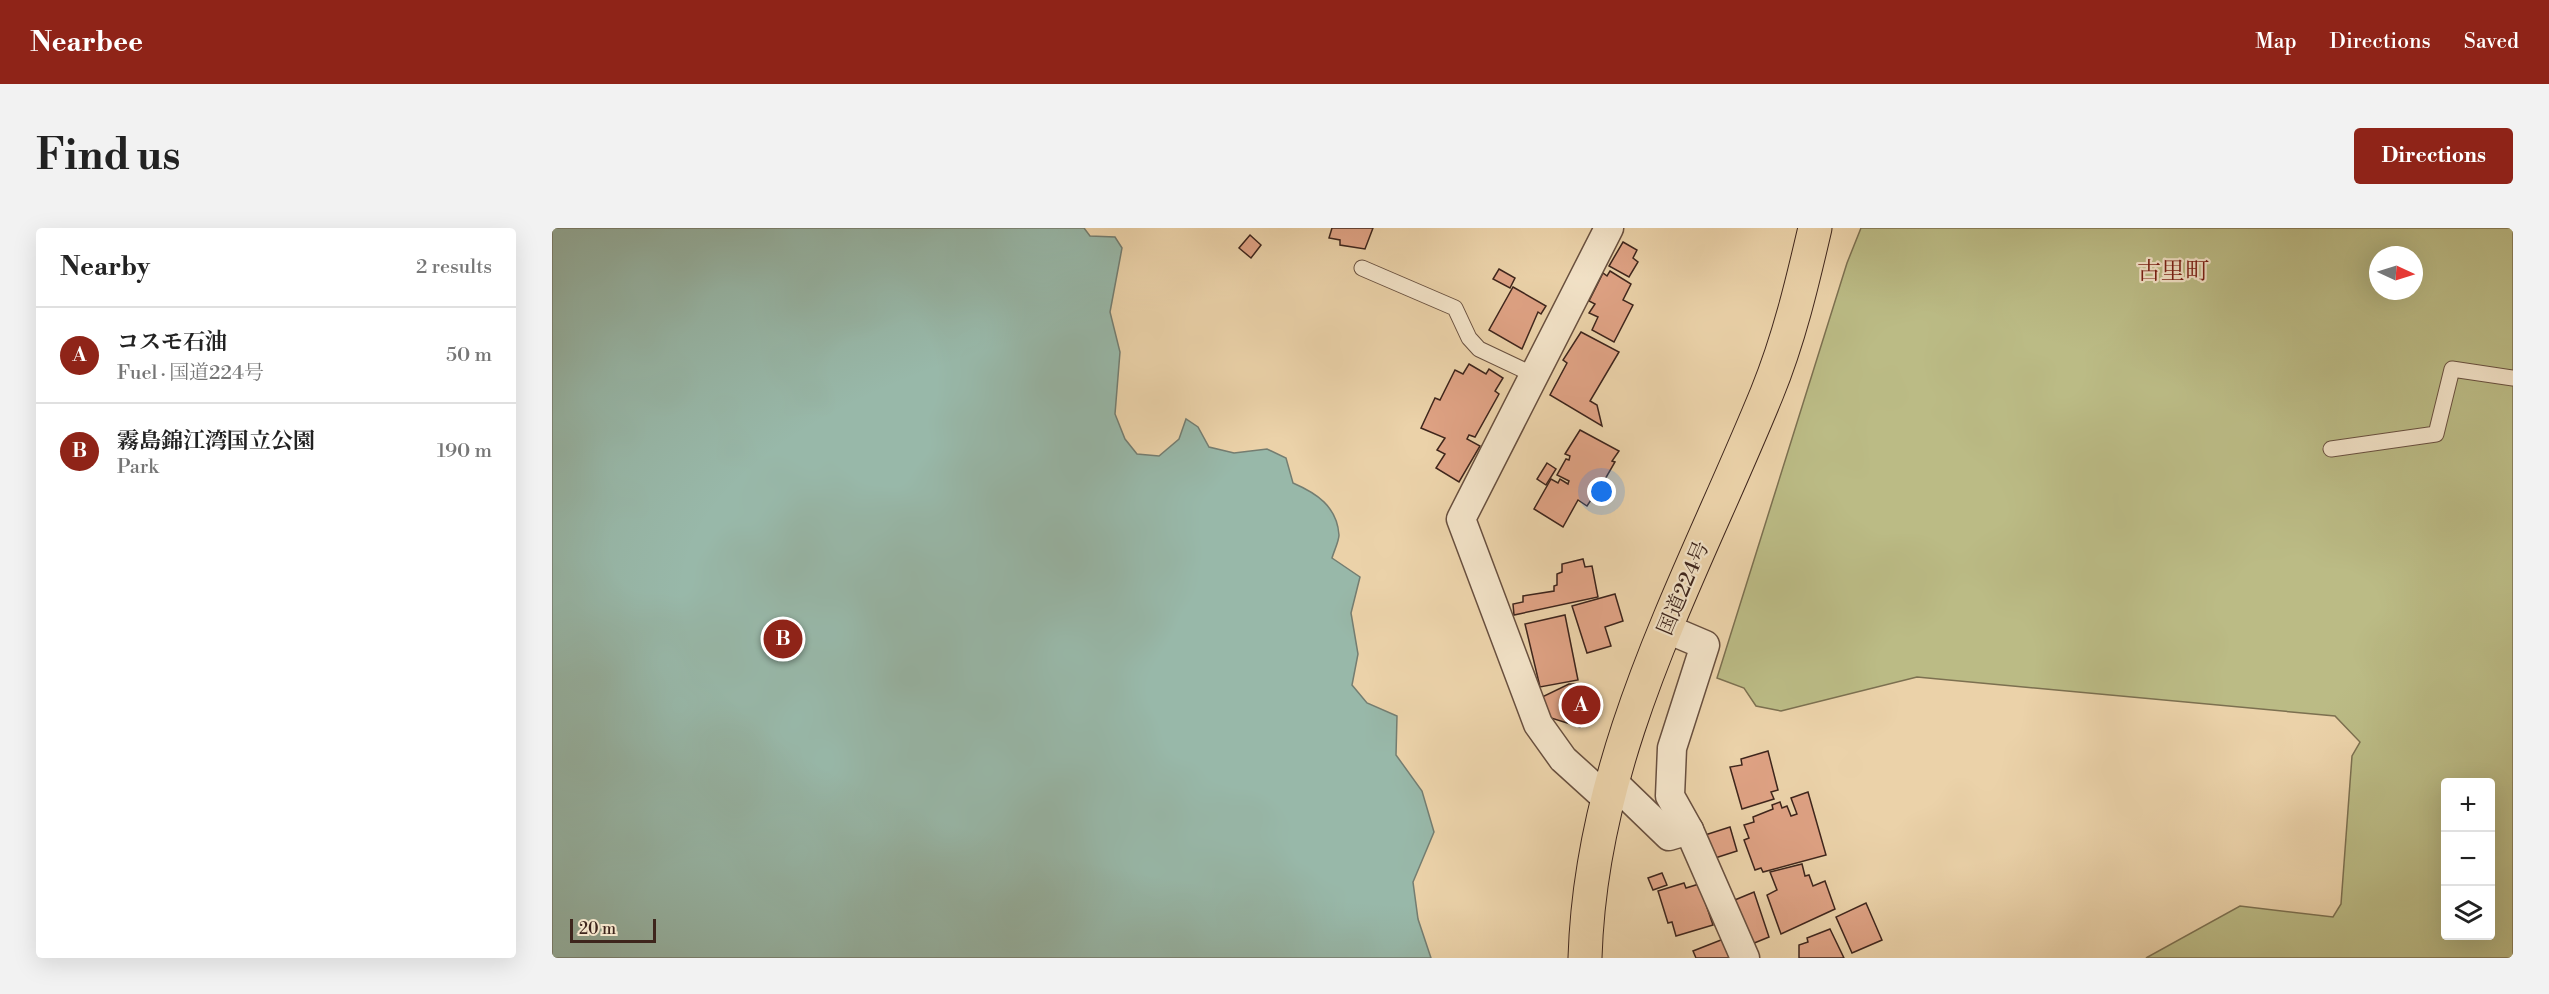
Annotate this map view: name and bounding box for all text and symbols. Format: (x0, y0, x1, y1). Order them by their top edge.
text: Nearbee (30, 25, 143, 60)
text: Map (2255, 29, 2297, 55)
text: Directions (2330, 29, 2431, 55)
text: Saved (2464, 29, 2519, 55)
button: Directions (2354, 128, 2513, 184)
text: Find us (36, 130, 180, 183)
north arrow (2369, 246, 2423, 300)
text: Nearby (60, 251, 150, 283)
text: 2 results (416, 255, 492, 280)
district label: 古里町 (2137, 257, 2209, 287)
text: コスモ石油 (117, 329, 227, 356)
text: A (72, 343, 87, 368)
text: 50 m (446, 343, 492, 368)
text: Fuel · 国道224号 (117, 361, 264, 386)
text: 霧島錦江湾国立公園 (117, 428, 315, 455)
text: B (72, 439, 87, 464)
text: 190 m (437, 439, 492, 464)
text: Park (117, 455, 159, 480)
your location (1587, 477, 1616, 506)
street label: 国道224号 (1652, 537, 1715, 639)
pin: B (764, 616, 802, 662)
pin: A (1562, 682, 1600, 728)
map controls (2441, 778, 2495, 940)
button: + (2441, 778, 2495, 832)
button: − (2441, 832, 2495, 886)
button: layers (2441, 886, 2495, 940)
scale bar (570, 916, 656, 944)
text: 20 m (579, 919, 616, 939)

